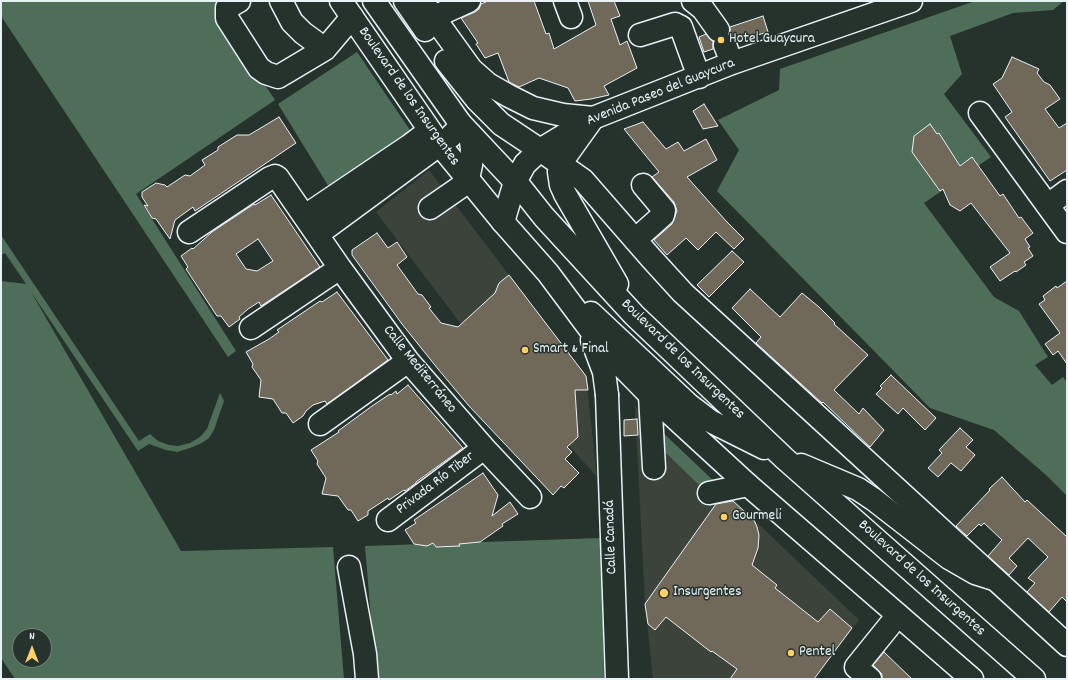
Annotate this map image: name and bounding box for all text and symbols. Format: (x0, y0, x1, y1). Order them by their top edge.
street label: Boulevard de los Insurgentes (353, 24, 463, 170)
place label: Hotel Guaycura (729, 31, 815, 49)
marker: Hotel Guaycura (716, 35, 726, 45)
street label: Avenida Paseo del Guaycura (584, 55, 738, 131)
street label: Boulevard de los Insurgentes (616, 296, 748, 424)
street label: Calle Mediterráneo (378, 322, 460, 418)
place label: Smart & Final (533, 341, 608, 359)
marker: Smart & Final (520, 345, 530, 355)
street label: Privada Río Tiber (393, 449, 479, 519)
street label: Calle Canadá (602, 499, 622, 575)
place label: Gourmeli (732, 508, 781, 526)
marker: Gourmeli (719, 512, 729, 522)
street label: Boulevard de los Insurgentes (854, 517, 988, 641)
place label: Insurgentes (673, 584, 741, 602)
marker: Insurgentes (658, 587, 670, 599)
north arrow (12, 628, 52, 668)
text: N (29, 629, 35, 645)
place label: Pentel (799, 644, 835, 662)
marker: Pentel (786, 648, 796, 658)

